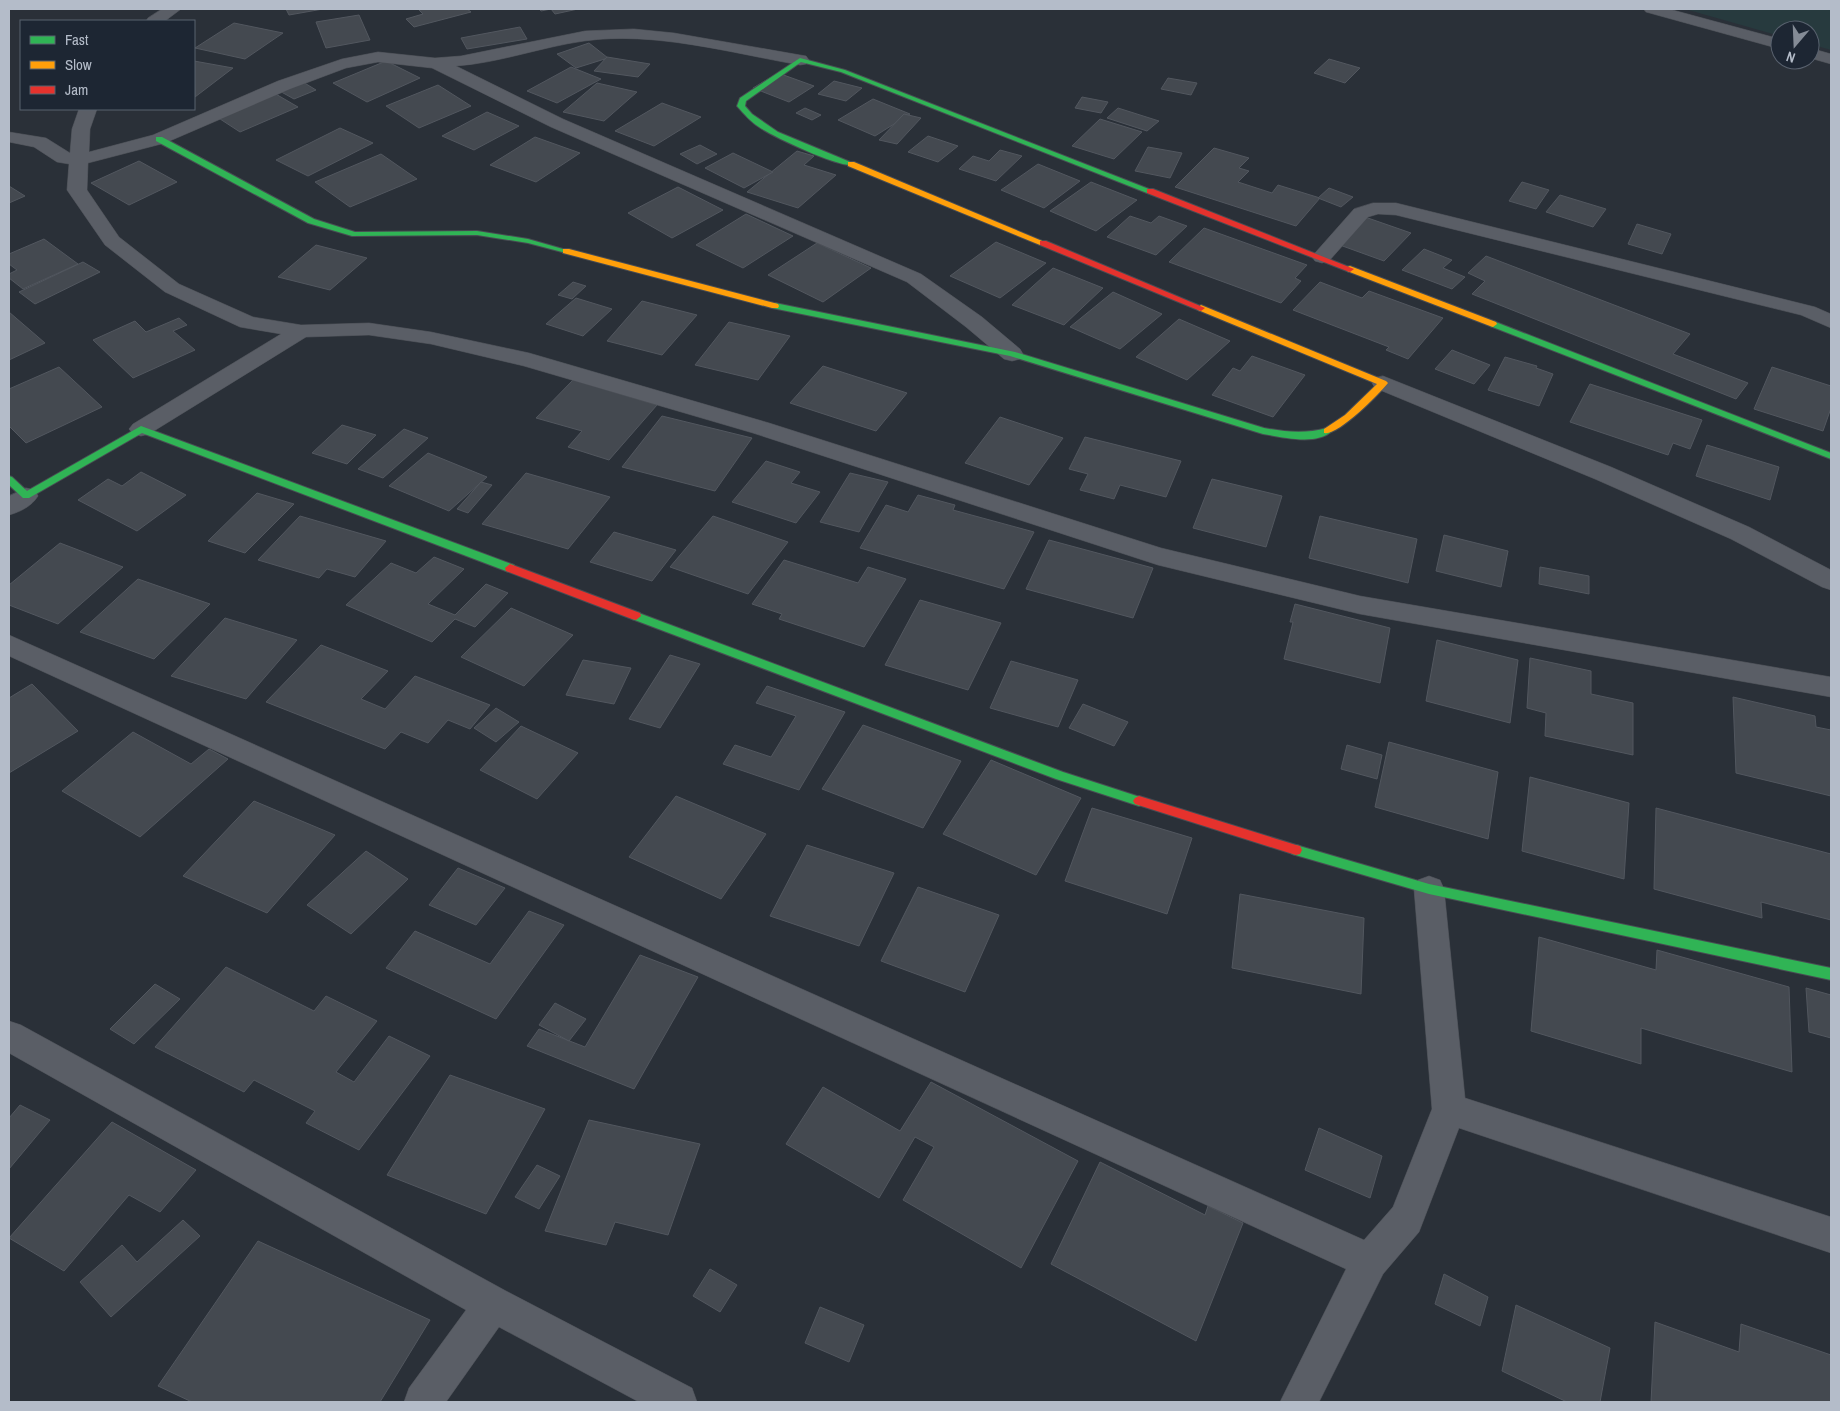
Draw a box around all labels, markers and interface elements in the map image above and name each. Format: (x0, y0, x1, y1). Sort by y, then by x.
legend (20, 20, 195, 110)
north arrow (1770, 20, 1820, 70)
text: Fast (65, 29, 89, 50)
text: N (1784, 47, 1798, 67)
text: Slow (65, 54, 92, 75)
text: Jam (65, 79, 88, 100)

